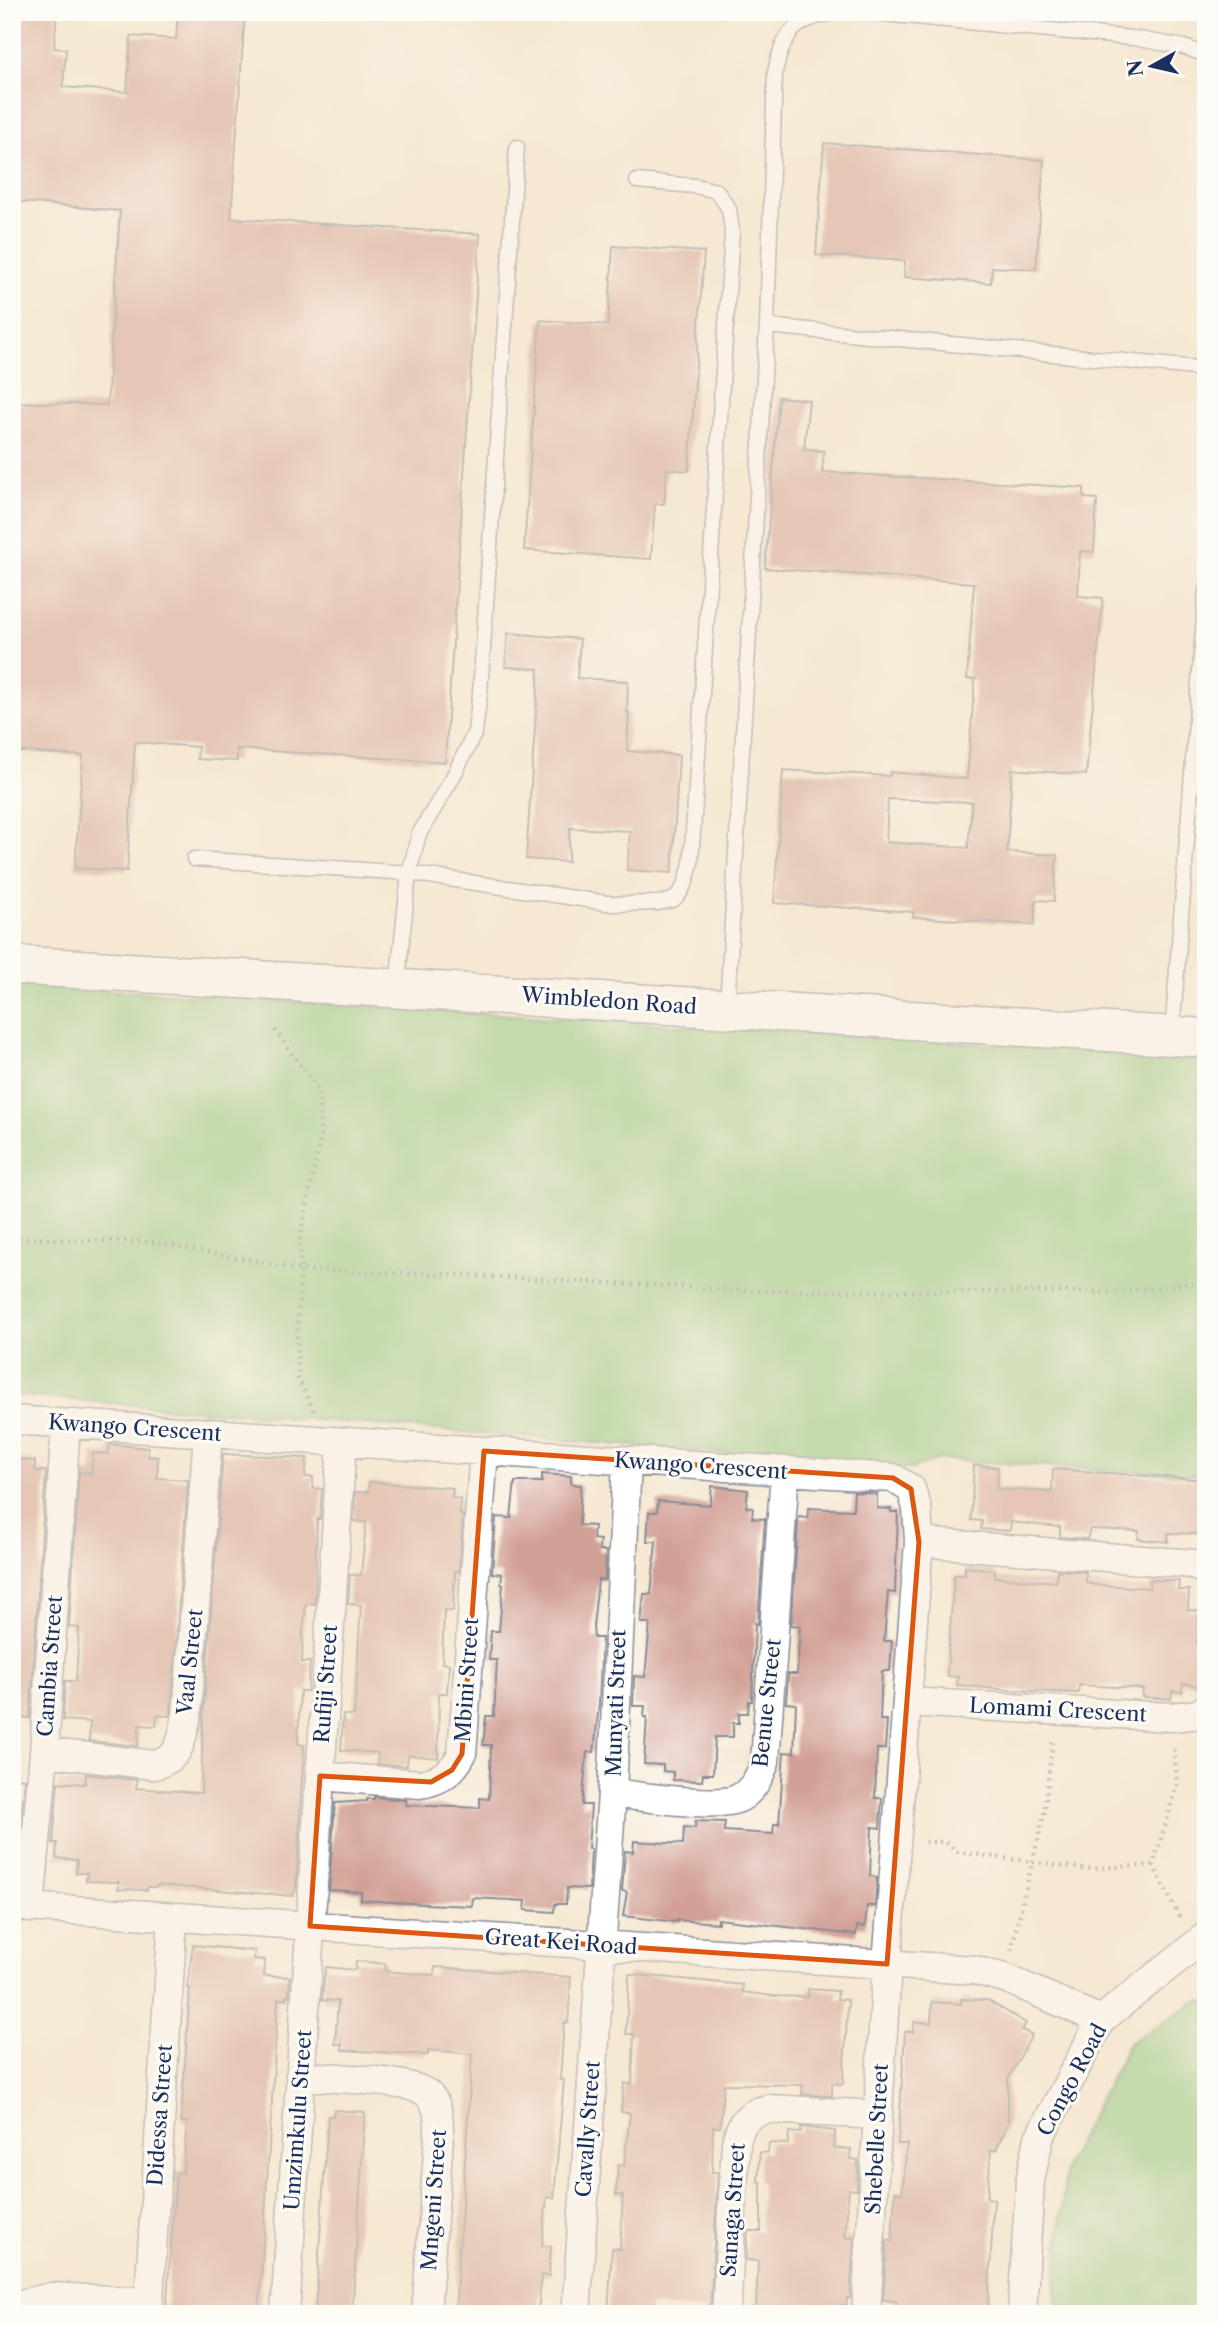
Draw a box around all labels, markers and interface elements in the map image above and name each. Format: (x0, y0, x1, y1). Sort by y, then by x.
north arrow (1116, 32, 1186, 102)
text: N (1123, 59, 1148, 78)
street label: Wimbledon Road (519, 982, 698, 1019)
street label: Kwango Crescent (47, 1409, 223, 1446)
street label: Kwango Crescent (613, 1447, 789, 1484)
street label: Cambia Street (32, 1594, 67, 1738)
street label: Vaal Street (171, 1607, 208, 1717)
street label: Mbini Street (450, 1616, 483, 1743)
street label: Rufiji Street (309, 1623, 342, 1744)
street label: Munyati Street (600, 1628, 631, 1777)
street label: Benue Street (747, 1637, 786, 1769)
street label: Lomami Crescent (969, 1692, 1148, 1727)
street label: Great Kei Road (484, 1924, 638, 1959)
street label: Congo Road (1032, 2019, 1112, 2140)
street label: Umzimkulu Street (279, 2028, 316, 2211)
street label: Didessa Street (142, 2043, 177, 2187)
street label: Cavally Street (570, 2059, 605, 2198)
street label: Shebelle Street (860, 2062, 893, 2215)
street label: Mngeni Street (416, 2128, 451, 2272)
street label: Sanaga Street (715, 2141, 750, 2278)

